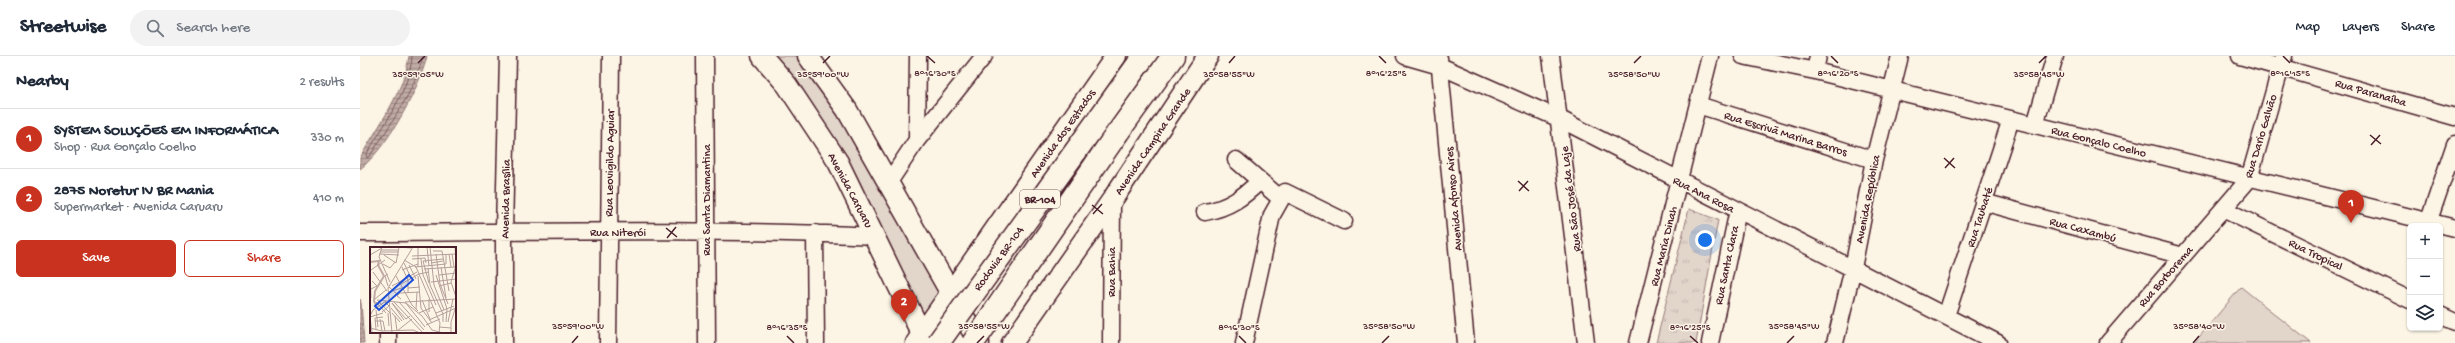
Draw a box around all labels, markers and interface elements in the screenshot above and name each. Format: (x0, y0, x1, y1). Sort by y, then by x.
search box (130, 10, 410, 46)
text: Streetwise (20, 16, 106, 39)
icon: search (144, 17, 166, 39)
text: Search here (176, 19, 250, 37)
text: Map (2296, 19, 2320, 36)
text: Layers (2342, 19, 2379, 36)
text: Share (2401, 19, 2435, 36)
text: 8°16'30"S (914, 68, 956, 80)
text: 8°16'25"S (1366, 68, 1407, 80)
text: 8°16'20"S (1818, 68, 1859, 80)
text: 8°16'15"S (2270, 68, 2310, 80)
text: 35°59'05"W (391, 69, 444, 81)
text: 35°59'00"W (796, 69, 849, 81)
text: 35°58'55"W (1202, 69, 1255, 81)
text: 35°58'50"W (1607, 69, 1660, 81)
text: 35°58'45"W (2013, 69, 2065, 81)
text: Nearby (16, 72, 69, 92)
text: 2 results (299, 75, 344, 90)
street label: Rua Paranaíba (2333, 77, 2408, 111)
street label: Avenida Campina Grande (1113, 85, 1195, 198)
street label: Avenida dos Estados (1028, 87, 1100, 181)
street label: Rua Dario Galvão (2243, 93, 2281, 180)
street label: Rua Leovigildo Aguiar (603, 107, 619, 217)
street label: Rua Escrivã Marina Barros (1722, 110, 1849, 160)
text: SYSTEM SOLUÇÕES EM INFORMÁTICA (54, 122, 278, 140)
street label: Rua Gonçalo Coelho (2049, 124, 2148, 162)
text: 1 (26, 131, 32, 146)
text: 330 m (311, 131, 344, 146)
text: Shop · Rua Gonçalo Coelho (54, 140, 196, 155)
street label: Rua Santa Diamantina (701, 144, 715, 256)
street label: Rua São José da Laje (1558, 144, 1585, 252)
street label: Avenida Afonso Aires (1443, 146, 1467, 251)
street label: Avenida Caruaru (824, 151, 875, 231)
street label: Avenida República (1854, 154, 1884, 245)
street label: Avenida Brasília (499, 159, 515, 239)
street label: Rua Ana Rosa (1670, 174, 1737, 217)
text: 2875 Noretur IV BR Mania (54, 182, 214, 200)
street label: Rua Taubaté (1965, 185, 1997, 249)
road number: BR-104 (1020, 190, 1060, 208)
pin: 1 (2338, 190, 2364, 223)
text: 2 (26, 191, 32, 206)
text: 410 m (313, 191, 344, 206)
text: Supermarket · Avenida Caruaru (54, 200, 223, 215)
street label: Rua Maria Dinah (1648, 204, 1682, 288)
street label: Rua Caxambú (2048, 215, 2118, 247)
map controls (2407, 223, 2443, 331)
button: + (2407, 223, 2443, 259)
street label: Rodovia BR-104 (971, 224, 1028, 294)
street label: Rua Santa Clara (1713, 224, 1743, 306)
street label: Rua Niterói (590, 227, 646, 241)
your location (1695, 230, 1715, 250)
street label: Rua Tropical (2286, 237, 2345, 275)
button: Save (16, 240, 176, 277)
button: Share (184, 240, 344, 277)
street label: Rua Borborema (2136, 244, 2197, 311)
inset map (370, 247, 456, 333)
street label: Rua Bahia (1106, 247, 1120, 297)
button: − (2407, 259, 2443, 295)
pin: 2 (891, 289, 917, 322)
button: layers (2407, 295, 2443, 331)
text: 35°59'00"W (551, 321, 604, 333)
text: 35°58'55"W (957, 321, 1010, 333)
text: 35°58'50"W (1362, 321, 1415, 333)
text: 35°58'45"W (1768, 321, 1820, 333)
text: 35°58'40"W (2172, 321, 2225, 333)
text: 8°16'35"S (767, 322, 808, 334)
text: 8°16'30"S (1218, 322, 1260, 334)
text: 8°16'25"S (1670, 322, 1711, 334)

